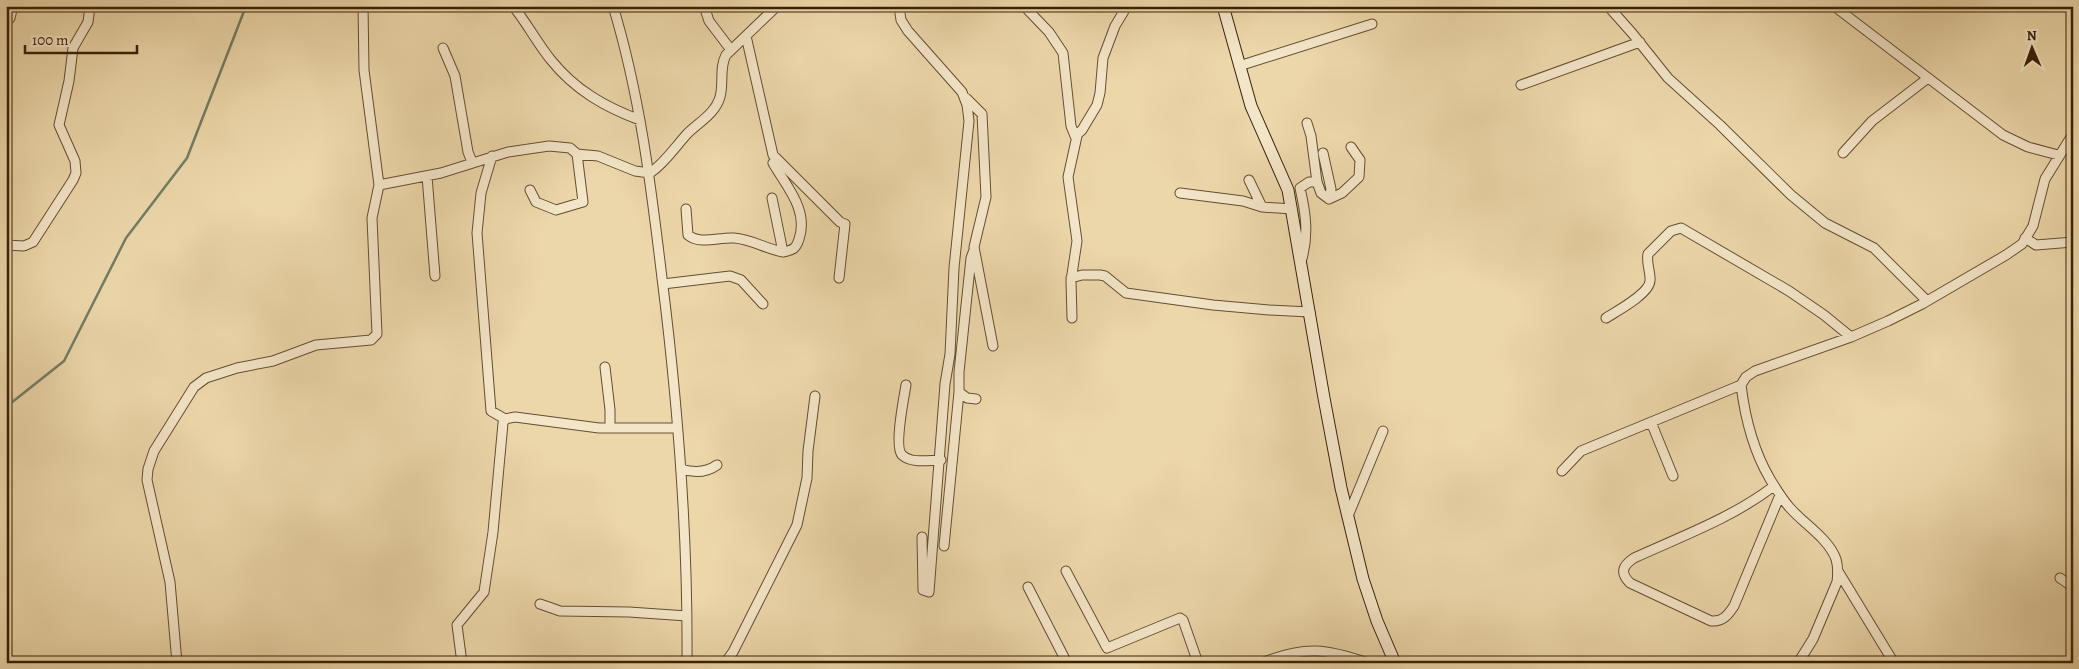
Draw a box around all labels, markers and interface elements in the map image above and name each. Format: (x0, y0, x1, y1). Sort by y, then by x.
scale bar (25, 22, 138, 54)
north arrow (2006, 22, 2056, 72)
text: N (2026, 26, 2037, 45)
text: 100 m (32, 30, 69, 50)

